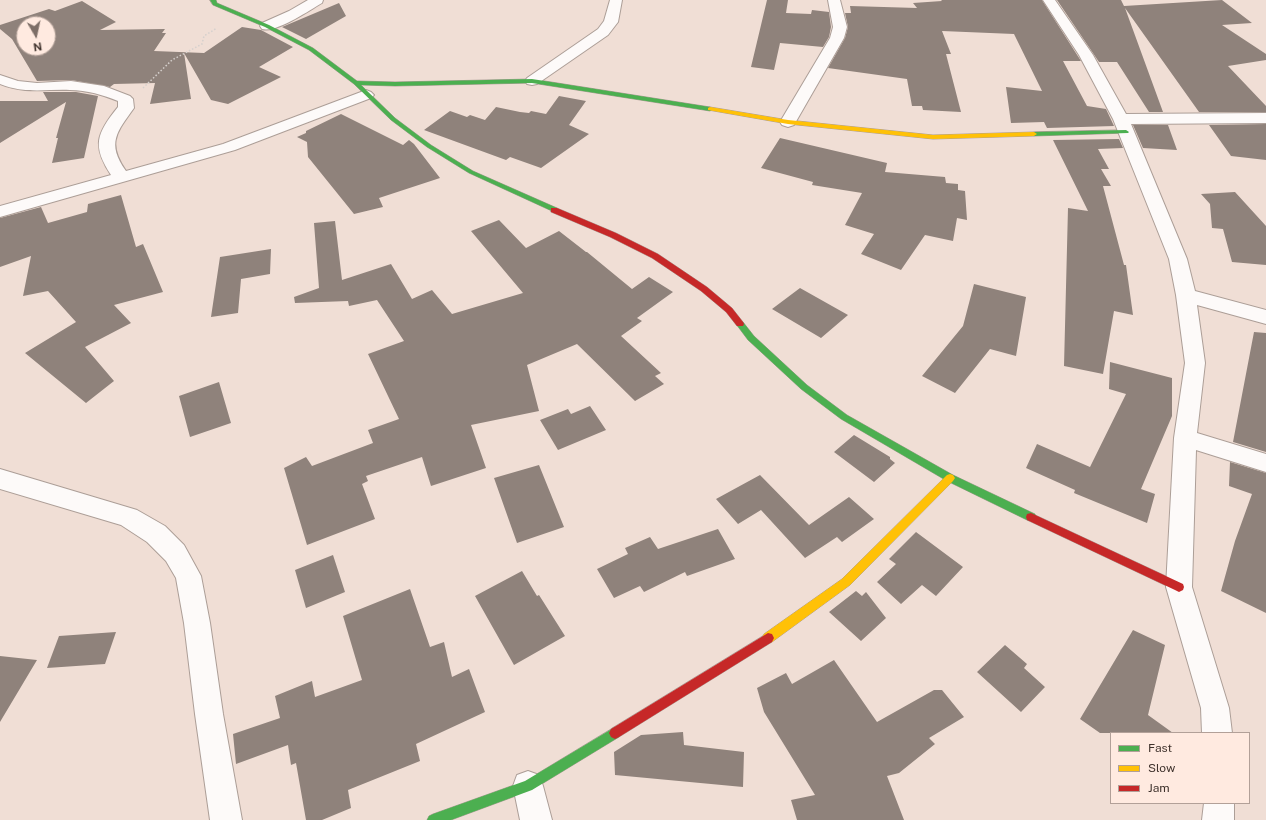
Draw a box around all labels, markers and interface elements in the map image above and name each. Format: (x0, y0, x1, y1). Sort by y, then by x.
north arrow (16, 16, 56, 56)
text: N (33, 40, 43, 53)
legend (1110, 732, 1250, 804)
text: Fast (1148, 741, 1172, 755)
text: Slow (1148, 761, 1175, 775)
text: Jam (1148, 781, 1170, 795)

